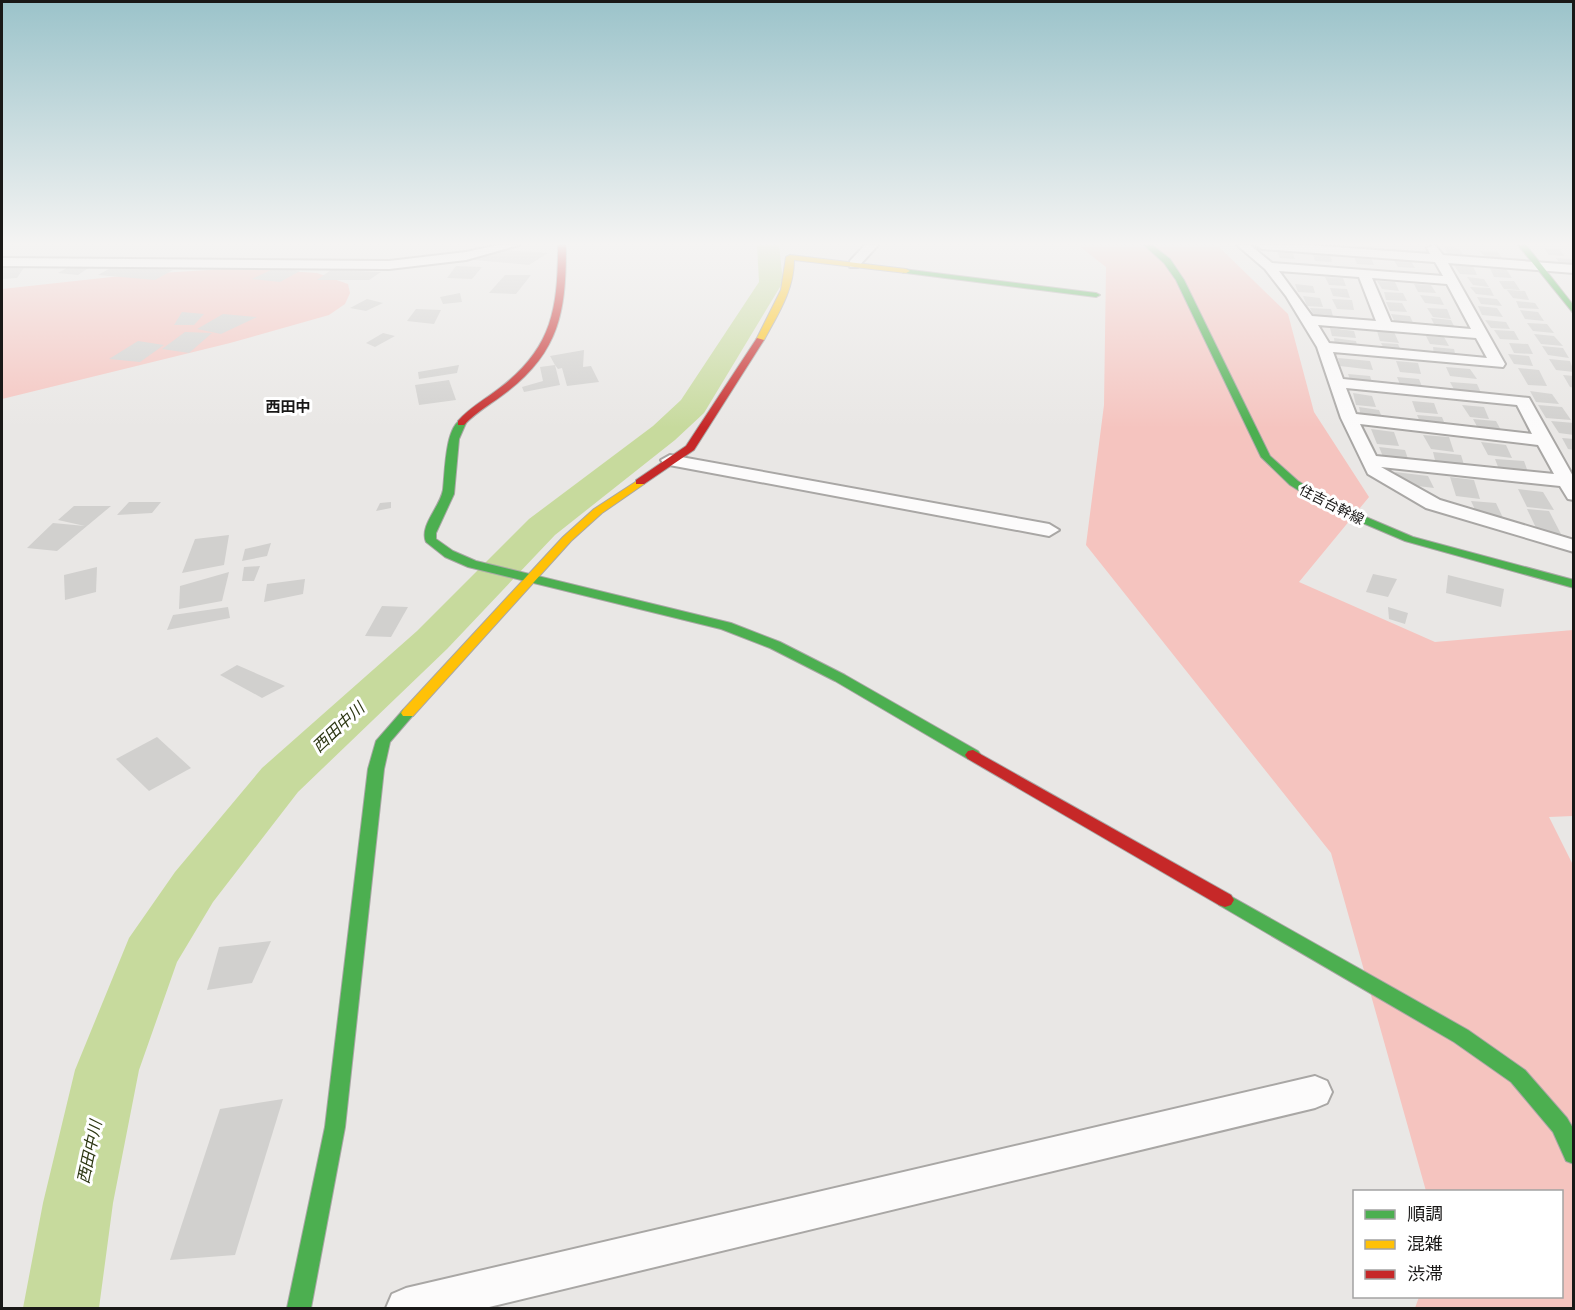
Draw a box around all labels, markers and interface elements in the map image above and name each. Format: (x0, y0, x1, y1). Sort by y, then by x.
district label: 西田中 (265, 396, 311, 417)
street label: 住吉台幹線 (1297, 480, 1367, 528)
water label: 西田中川 (307, 696, 370, 757)
water label: 西田中川 (72, 1116, 107, 1186)
legend (1353, 1190, 1563, 1298)
text: 順調 (1407, 1201, 1443, 1225)
text: 混雑 (1407, 1231, 1443, 1255)
text: 渋滞 (1407, 1261, 1443, 1285)

